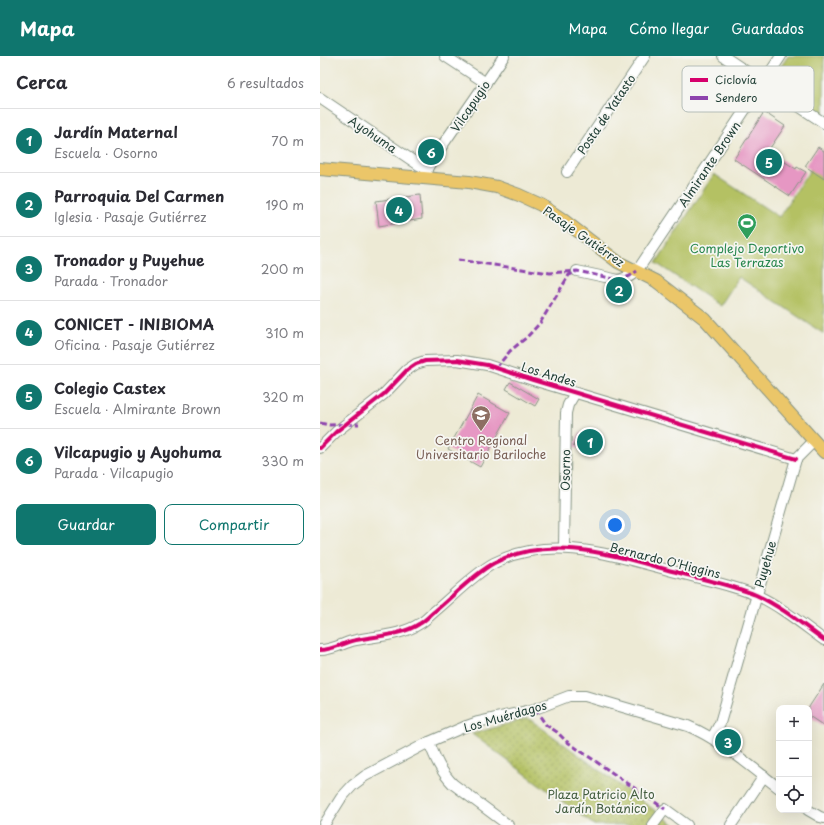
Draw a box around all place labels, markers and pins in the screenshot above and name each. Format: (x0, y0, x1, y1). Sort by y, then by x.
pin: 6 (418, 137, 444, 167)
pin: 5 (756, 147, 782, 177)
pin: 4 (386, 195, 412, 225)
sports icon: Complejo Deportivo Las Terrazas (736, 212, 758, 240)
place label: Complejo Deportivo Las Terrazas (690, 239, 805, 271)
pin: 2 (606, 275, 632, 305)
school or university icon: Centro Regional Universitario Bariloche (470, 404, 492, 432)
pin: 1 (577, 427, 603, 457)
place label: Centro Regional Universitario Bariloche (416, 431, 546, 463)
pin: 3 (715, 727, 741, 757)

